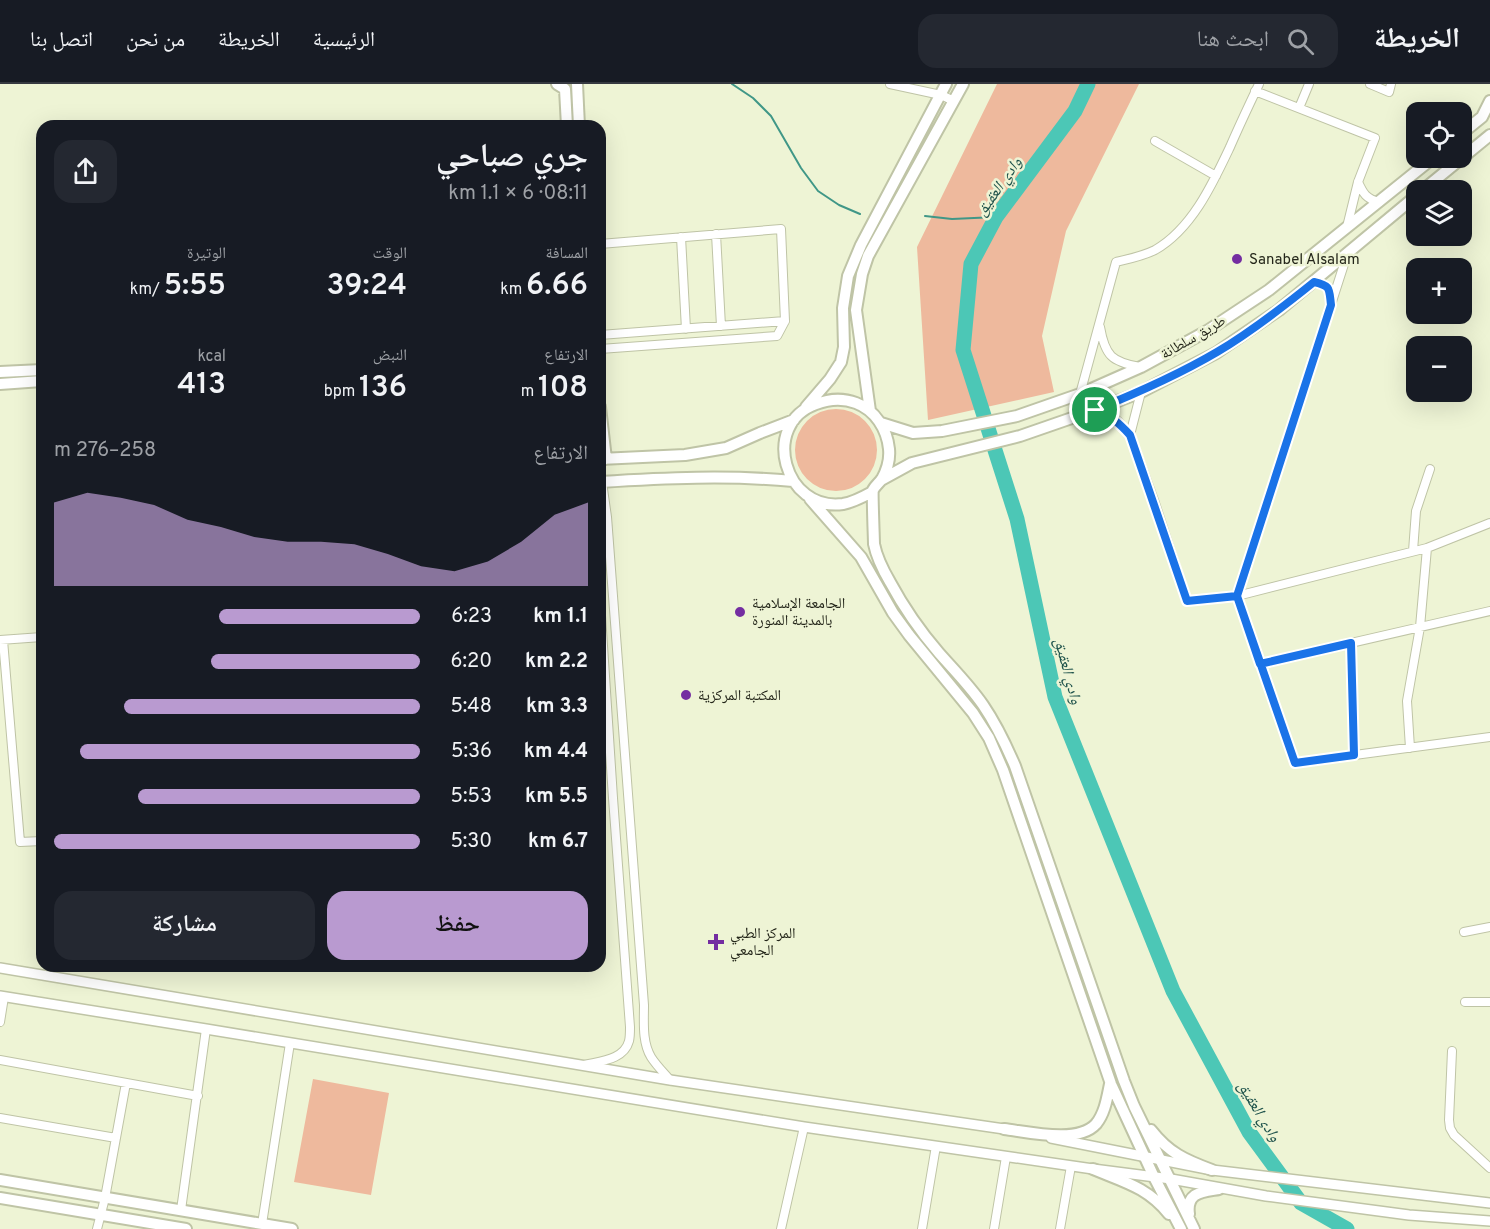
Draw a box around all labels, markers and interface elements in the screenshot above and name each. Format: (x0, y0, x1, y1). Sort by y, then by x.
search box (918, 14, 1338, 68)
text: الخريطة (1374, 22, 1460, 58)
icon: search (1284, 25, 1317, 58)
text: اتصل بنا (30, 27, 93, 54)
text: من نحن (126, 27, 185, 54)
text: الخريطة (218, 27, 280, 54)
text: الرئيسية (313, 27, 375, 54)
text: ابحث هنا (1197, 27, 1269, 54)
map controls (1406, 102, 1472, 402)
button: locate (1406, 102, 1472, 168)
text: جري صباحي (436, 137, 588, 179)
button: share (54, 140, 117, 203)
water label: وادي العقيق (972, 153, 1028, 221)
button: layers (1406, 180, 1472, 246)
text: 08:11 · 6 × 1.1 km (448, 181, 588, 207)
text: الوتيرة (187, 244, 226, 264)
text: الوقت (373, 244, 407, 264)
text: المسافة (546, 244, 588, 264)
place label: Sanabel Alsalam (1249, 251, 1360, 270)
marker: Sanabel Alsalam (1230, 252, 1244, 266)
button: + (1406, 258, 1472, 324)
text: 5:55 (164, 268, 226, 305)
text: 39:24 (327, 268, 407, 305)
text: 6.66 (526, 268, 588, 305)
text: /km (130, 280, 164, 300)
text: km (500, 280, 526, 300)
street label: طريق سلطانة (1158, 312, 1230, 365)
button: − (1406, 336, 1472, 402)
text: النبض (373, 346, 407, 366)
text: الارتفاع (544, 346, 588, 366)
text: kcal (198, 347, 226, 367)
text: 413 (177, 367, 226, 404)
text: 136 (359, 370, 407, 407)
text: 108 (538, 370, 588, 407)
text: bpm (324, 382, 359, 402)
text: m (521, 382, 538, 402)
pin (1069, 384, 1120, 435)
icon: arrive (1078, 393, 1111, 426)
text: 258–276 m (54, 438, 156, 464)
text: الارتفاع (533, 441, 588, 467)
place label: الجامعة الإسلامية بالمدينة المنورة (752, 595, 845, 631)
text: 6:23 (451, 604, 492, 630)
text: 1.1 km (533, 604, 588, 630)
marker: الجامعة الإسلامية بالمدينة المنورة (733, 605, 747, 619)
water label: وادي العقيق (1048, 636, 1086, 707)
text: 6:20 (450, 649, 492, 675)
text: 2.2 km (525, 649, 588, 675)
place label: المكتبة المركزية (698, 687, 781, 706)
marker: المكتبة المركزية (679, 688, 693, 702)
text: 5:48 (450, 694, 492, 720)
text: 3.3 km (526, 694, 588, 720)
text: 5:36 (451, 739, 492, 765)
text: 4.4 km (524, 739, 588, 765)
text: 5:53 (451, 784, 492, 810)
text: 5.5 km (525, 784, 588, 810)
text: 5:30 (450, 829, 492, 855)
text: 6.7 km (528, 829, 588, 855)
button: مشاركة (54, 891, 315, 960)
button: حفظ (327, 891, 588, 960)
place label: المركز الطبي الجامعي (730, 925, 796, 962)
marker: المركز الطبي الجامعي (707, 933, 725, 951)
water label: وادي العقيق (1231, 1078, 1285, 1147)

